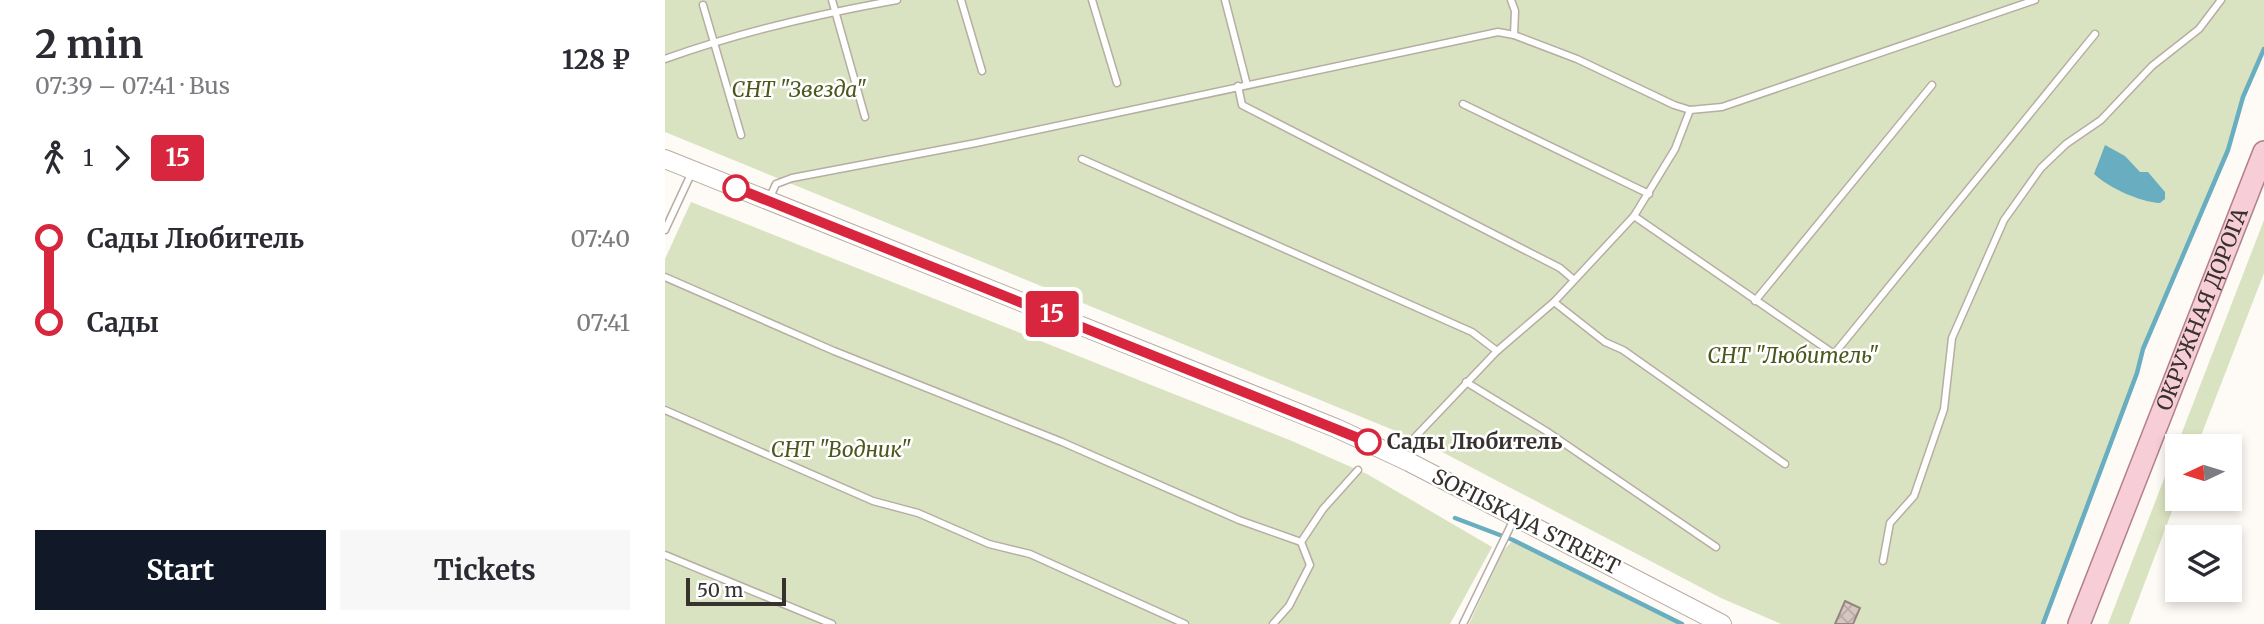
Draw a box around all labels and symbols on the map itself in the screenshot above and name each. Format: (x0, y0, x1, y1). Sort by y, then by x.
park label: СНТ "Звезда" (732, 76, 867, 103)
unlabelled marker (723, 175, 749, 201)
street label: ОКРУЖНАЯ ДОРОГА (2150, 204, 2254, 414)
line badge: 15 (1021, 291, 1083, 337)
park label: СНТ "Любитель" (1707, 342, 1879, 369)
place label: Сады Любитель (1387, 428, 1562, 455)
marker: Сады Любитель (1355, 429, 1381, 455)
north arrow (2165, 434, 2242, 511)
park label: СНТ "Водник" (771, 436, 912, 463)
street label: SOFIISKAJA STREET (1428, 463, 1625, 581)
scale bar (686, 575, 786, 607)

